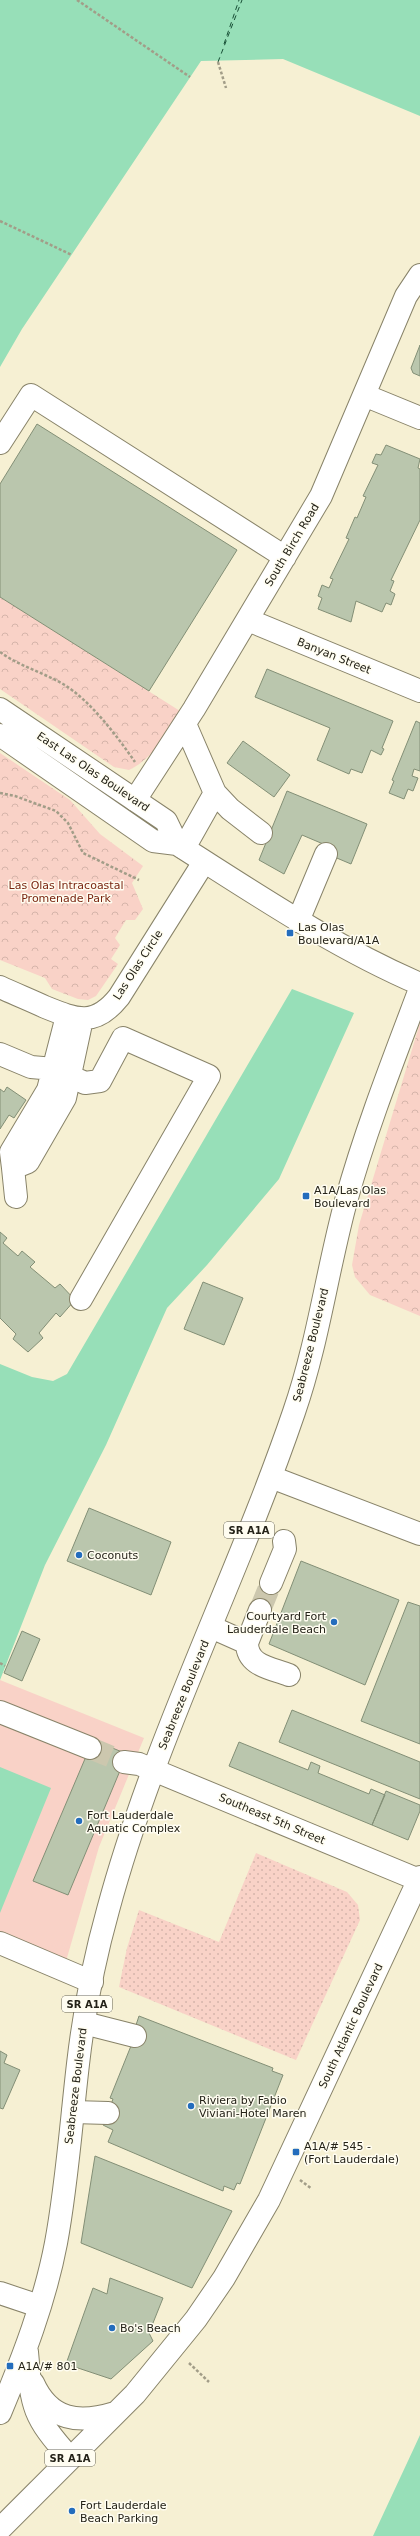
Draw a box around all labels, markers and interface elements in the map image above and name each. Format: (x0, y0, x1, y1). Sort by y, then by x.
street label: South Birch Road (262, 501, 322, 589)
street label: Banyan Street (295, 635, 373, 677)
street label: East Las Olas Boulevard (34, 730, 152, 814)
park label: Las Olas Intracoastal Promenade Park (9, 879, 123, 905)
place label: Las Olas Boulevard/A1A (298, 921, 380, 947)
street label: Las Olas Circle (111, 927, 166, 1002)
marker: Las Olas Boulevard/A1A (285, 928, 295, 938)
place label: A1A/Las Olas Boulevard (314, 1184, 386, 1210)
marker: A1A/Las Olas Boulevard (301, 1191, 311, 1201)
street label: Seabreeze Boulevard (291, 1287, 331, 1403)
road number: SR A1A (224, 1522, 274, 1538)
place label: Coconuts (87, 1549, 138, 1562)
marker: Coconuts (74, 1550, 84, 1560)
place label: Courtyard Fort Lauderdale Beach (227, 1610, 327, 1636)
marker: Courtyard Fort Lauderdale Beach (329, 1617, 339, 1627)
street label: Seabreeze Boulevard (156, 1638, 212, 1752)
street label: Southeast 5th Street (217, 1791, 328, 1848)
place label: Fort Lauderdale Aquatic Complex (87, 1809, 181, 1835)
marker: Fort Lauderdale Aquatic Complex (74, 1816, 84, 1826)
street label: South Atlantic Boulevard (316, 1961, 386, 2091)
road number: SR A1A (62, 1996, 112, 2012)
street label: Seabreeze Boulevard (62, 2027, 90, 2145)
place label: Riviera by Fabio Viviani-Hotel Maren (199, 2094, 307, 2120)
marker: Riviera by Fabio Viviani-Hotel Maren (186, 2101, 196, 2111)
place label: A1A/# 545 - (Fort Lauderdale) (304, 2140, 399, 2166)
marker: A1A/# 545 - (Fort Lauderdale) (291, 2147, 301, 2157)
place label: Bo's Beach (120, 2322, 181, 2335)
marker: Bo's Beach (107, 2323, 117, 2333)
place label: A1A/# 801 (18, 2360, 77, 2373)
marker: A1A/# 801 (5, 2361, 15, 2371)
road number: SR A1A (45, 2450, 95, 2466)
place label: Fort Lauderdale Beach Parking (80, 2499, 167, 2525)
marker: Fort Lauderdale Beach Parking (67, 2506, 77, 2516)

